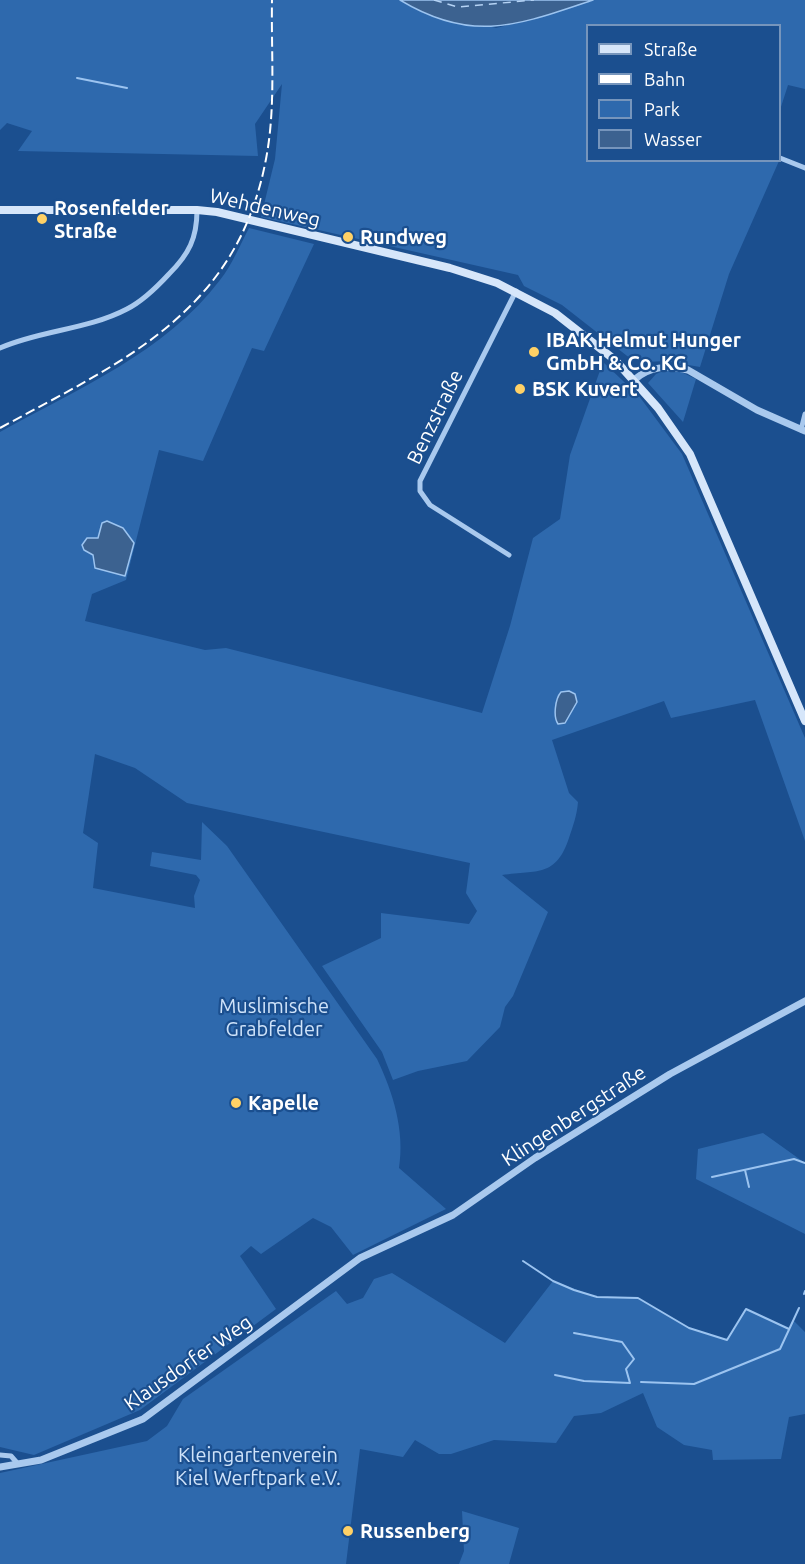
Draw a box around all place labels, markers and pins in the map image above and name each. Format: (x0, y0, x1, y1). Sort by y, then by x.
place label: Rosenfelder Straße (54, 196, 169, 243)
marker: Rosenfelder Straße (35, 212, 49, 226)
place label: Rundweg (360, 225, 447, 249)
marker: Rundweg (341, 230, 355, 244)
place label: IBAK Helmut Hunger GmbH & Co. KG (546, 328, 741, 375)
marker: IBAK Helmut Hunger GmbH & Co. KG (527, 345, 541, 359)
place label: BSK Kuvert (532, 377, 638, 401)
marker: BSK Kuvert (513, 382, 527, 396)
place label: Kapelle (248, 1091, 319, 1115)
marker: Kapelle (229, 1096, 243, 1110)
place label: Russenberg (360, 1519, 470, 1543)
marker: Russenberg (341, 1524, 355, 1538)

